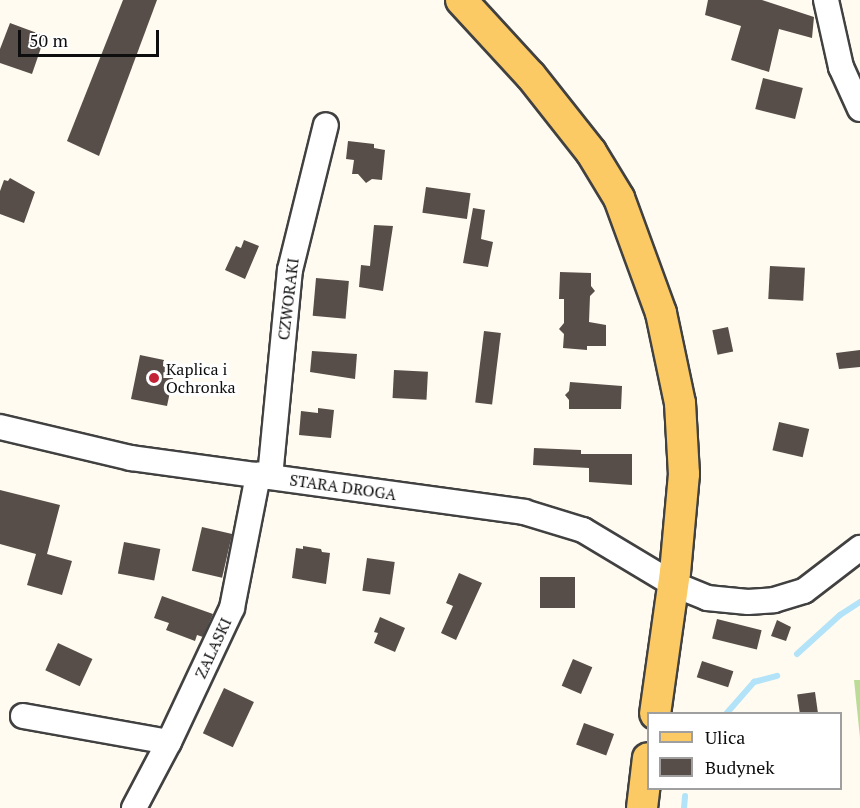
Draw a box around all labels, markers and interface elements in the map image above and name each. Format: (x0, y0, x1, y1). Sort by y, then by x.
scale bar (21, 18, 162, 56)
text: 50 m (29, 28, 68, 52)
street label: CZWORAKI (273, 257, 303, 341)
place label: Kaplica i Ochronka (166, 359, 236, 397)
marker: Kaplica i Ochronka (147, 371, 161, 385)
street label: STARA DROGA (288, 470, 398, 504)
street label: ZALASKI (191, 615, 235, 681)
legend (647, 712, 842, 790)
text: Ulica (705, 725, 745, 749)
text: Budynek (705, 755, 775, 779)

